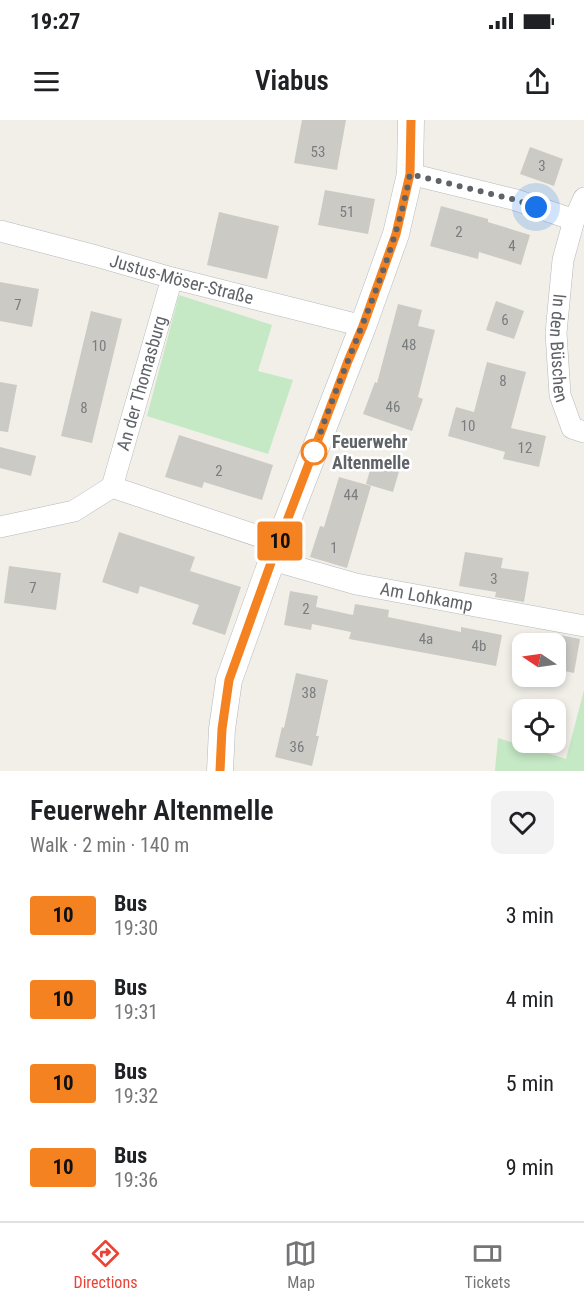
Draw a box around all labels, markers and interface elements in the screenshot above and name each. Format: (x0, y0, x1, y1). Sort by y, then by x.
text: 19:27 (30, 9, 81, 34)
icon: menu (30, 65, 63, 98)
text: Viabus (255, 65, 329, 97)
icon: share (521, 65, 554, 98)
house number: 53 (311, 143, 325, 161)
house number: 3 (538, 157, 546, 175)
your location (521, 192, 551, 222)
house number: 51 (340, 203, 354, 221)
house number: 2 (455, 223, 463, 241)
house number: 4 (508, 237, 516, 255)
street label: Justus-Möser-Straße (107, 250, 256, 308)
street label: In den Büschen (546, 293, 573, 405)
house number: 7 (14, 296, 22, 314)
house number: 6 (501, 311, 509, 329)
street label: An der Thomasburg (112, 313, 171, 453)
house number: 48 (402, 336, 416, 354)
house number: 10 (92, 337, 106, 355)
house number: 8 (499, 372, 507, 390)
house number: 46 (386, 398, 400, 416)
house number: 8 (80, 399, 88, 417)
house number: 10 (461, 417, 475, 435)
place label: Feuerwehr Altenmelle (332, 431, 410, 473)
marker: Feuerwehr Altenmelle (301, 439, 327, 465)
house number: 12 (518, 439, 532, 457)
house number: 2 (215, 462, 223, 480)
house number: 44 (344, 486, 358, 504)
line badge: 10 (253, 522, 307, 560)
text: 10 (269, 529, 291, 553)
house number: 1 (330, 539, 338, 557)
house number: 3 (490, 570, 498, 588)
street label: Am Lohkamp (379, 578, 475, 615)
house number: 7 (29, 579, 37, 597)
house number: 2 (302, 600, 310, 618)
house number: 4a (419, 630, 433, 648)
north arrow (512, 633, 566, 687)
map controls (512, 633, 566, 753)
house number: 4b (472, 637, 486, 655)
house number: 38 (302, 684, 316, 702)
button: locate (512, 699, 566, 753)
house number: 36 (290, 738, 304, 756)
button: heart (491, 791, 554, 854)
text: Feuerwehr Altenmelle (30, 794, 274, 827)
text: Walk · 2 min · 140 m (30, 833, 189, 857)
text: Bus (114, 891, 147, 916)
text: 10 (52, 903, 74, 927)
text: 3 min (506, 903, 554, 928)
text: 19:30 (114, 916, 158, 940)
text: Bus (114, 975, 147, 1000)
text: 10 (52, 987, 74, 1011)
text: 4 min (506, 987, 554, 1012)
text: 19:31 (114, 1000, 158, 1024)
text: Bus (114, 1059, 147, 1084)
text: 10 (52, 1071, 74, 1095)
text: 5 min (506, 1071, 554, 1096)
text: 19:32 (114, 1084, 158, 1108)
text: Bus (114, 1143, 147, 1168)
text: 10 (52, 1155, 74, 1179)
text: 9 min (506, 1155, 554, 1180)
text: 19:36 (114, 1168, 158, 1192)
tab: Directions (74, 1237, 137, 1292)
tab: Map (284, 1237, 317, 1292)
tab: Tickets (464, 1237, 510, 1292)

